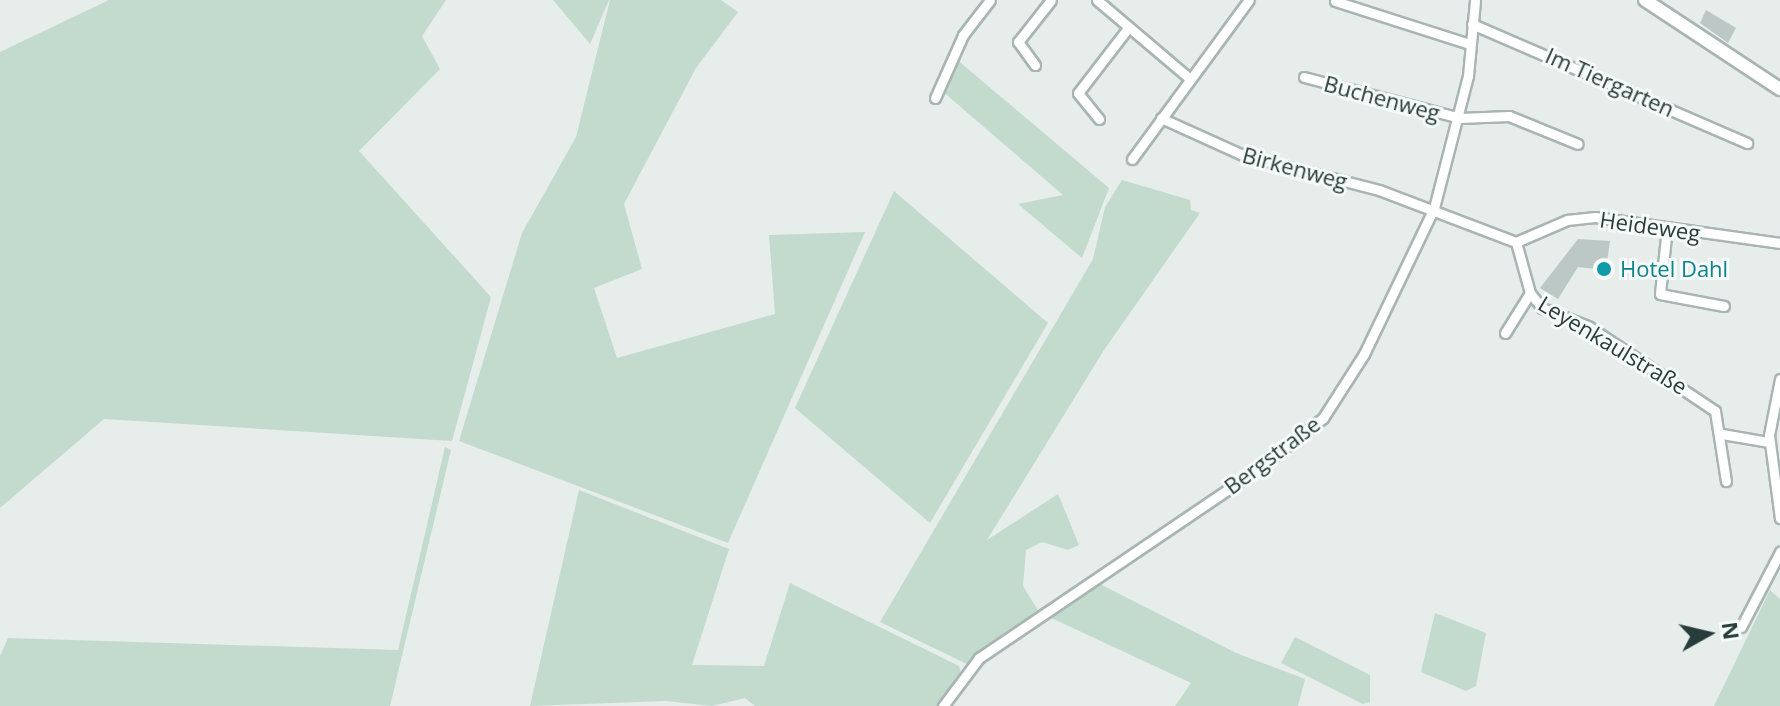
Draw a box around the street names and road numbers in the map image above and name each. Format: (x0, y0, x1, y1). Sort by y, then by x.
street label: Im Tiergarten (1542, 42, 1678, 122)
street label: Buchenweg (1321, 70, 1443, 126)
street label: Birkenweg (1240, 141, 1350, 195)
street label: Heideweg (1598, 206, 1702, 246)
street label: Leyenkaulstraße (1534, 290, 1692, 400)
street label: Bergstraße (1219, 410, 1325, 500)

